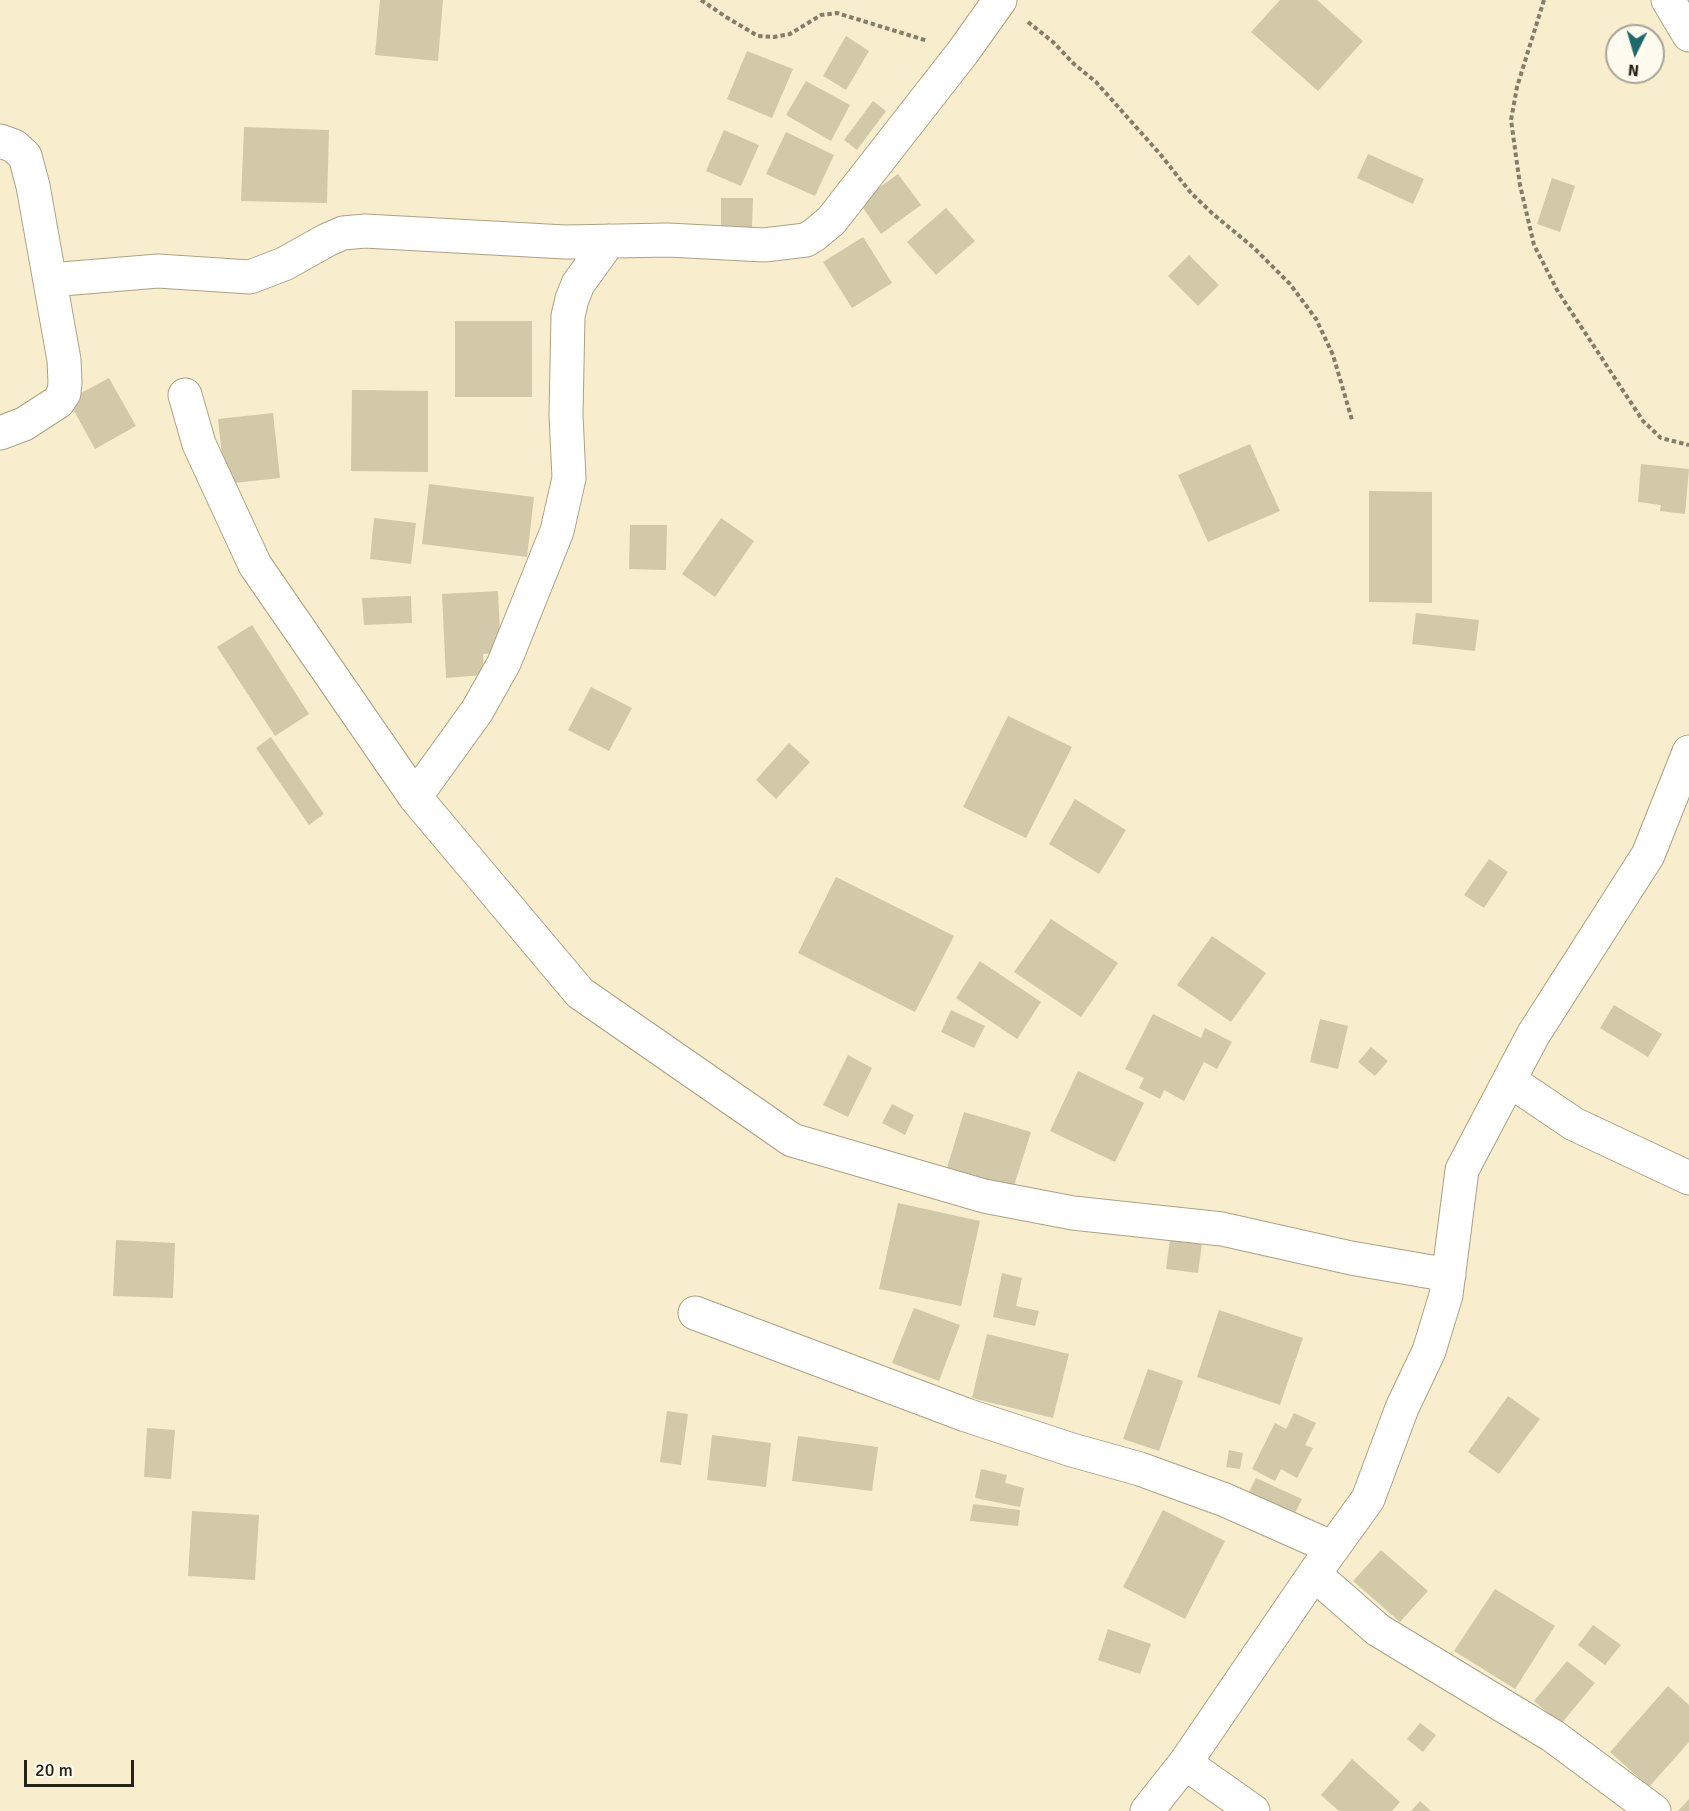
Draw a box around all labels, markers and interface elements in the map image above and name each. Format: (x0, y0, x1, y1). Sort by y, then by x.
north arrow (1605, 24, 1665, 84)
text: N (1627, 59, 1640, 80)
scale bar (27, 1748, 136, 1786)
text: 20 m (35, 1759, 73, 1781)

